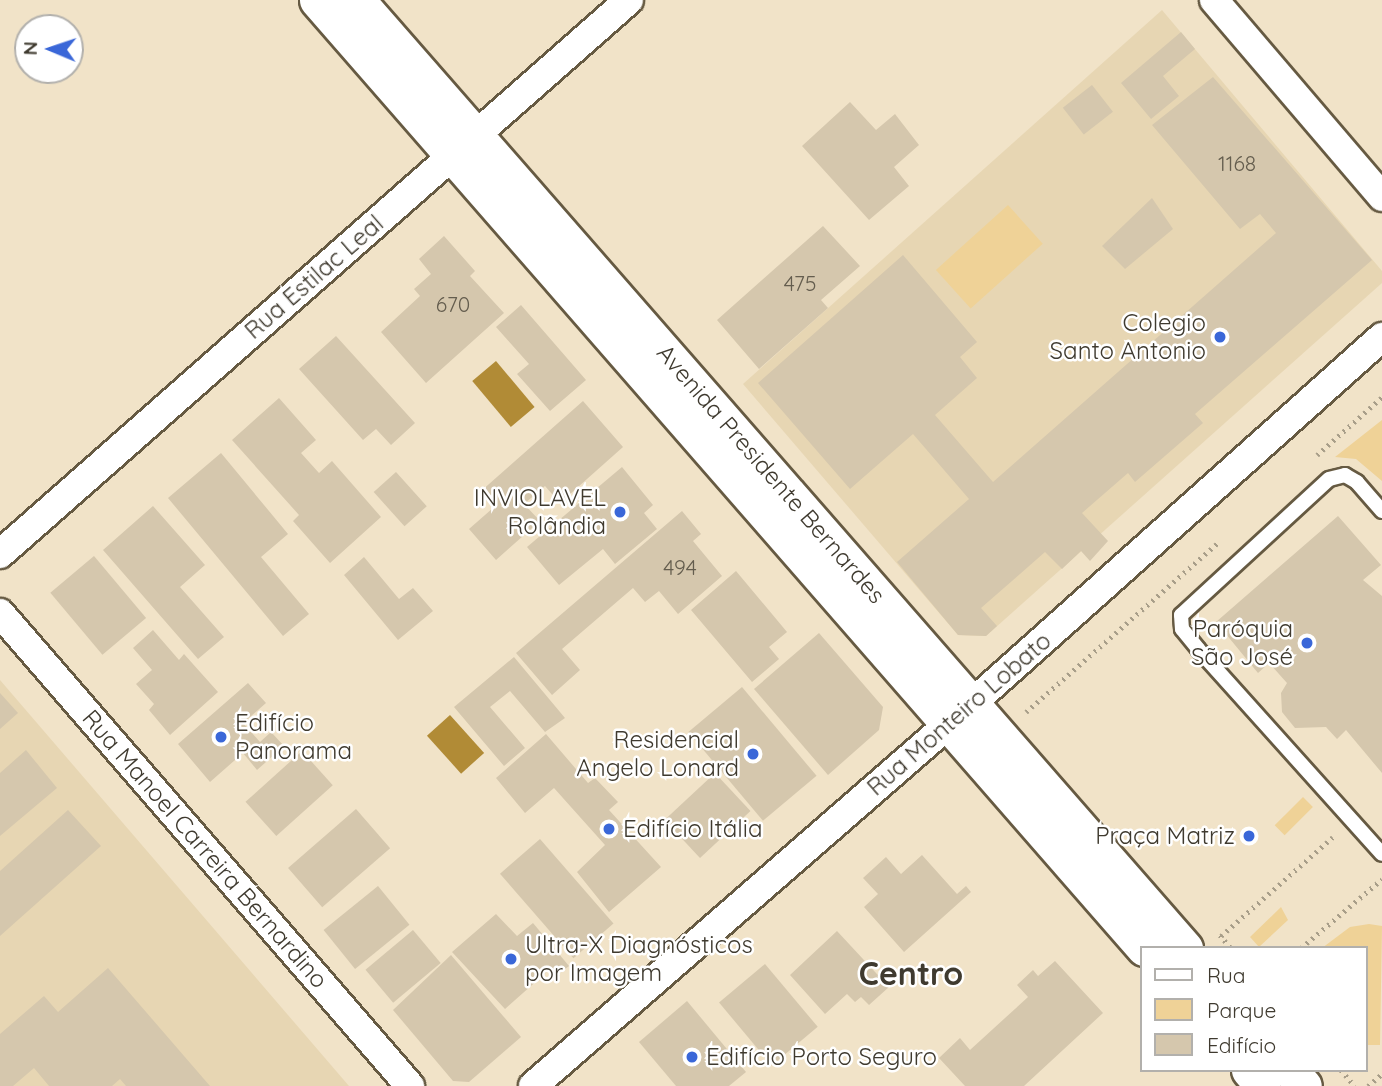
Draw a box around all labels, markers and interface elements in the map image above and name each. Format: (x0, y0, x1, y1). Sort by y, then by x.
north arrow (14, 14, 84, 84)
text: N (18, 41, 42, 56)
house number: 1168 (1218, 150, 1256, 176)
street label: Rua Estilac Leal (239, 209, 389, 345)
house number: 475 (784, 270, 816, 296)
house number: 670 (436, 291, 470, 317)
place label: Colegio Santo Antonio (1050, 309, 1206, 365)
marker: Colegio Santo Antonio (1212, 329, 1228, 345)
street label: Avenida Presidente Bernardes (651, 339, 891, 609)
place label: INVIOLAVEL Rolândia (474, 484, 606, 540)
marker: INVIOLAVEL Rolândia (612, 504, 628, 520)
house number: 494 (663, 554, 697, 580)
place label: Paróquia São José (1191, 615, 1293, 671)
street label: Rua Monteiro Lobato (861, 626, 1057, 802)
marker: Paróquia São José (1299, 635, 1315, 651)
street label: Rua Manoel Carreira Bernardino (76, 704, 334, 994)
place label: Edifício Panorama (235, 709, 352, 765)
place label: Residencial Angelo Lonard (576, 726, 739, 782)
marker: Edifício Panorama (213, 729, 229, 745)
marker: Residencial Angelo Lonard (745, 746, 761, 762)
place label: Edifício Itália (623, 815, 762, 843)
marker: Edifício Itália (601, 821, 617, 837)
place label: Praça Matriz (1095, 822, 1235, 850)
marker: Praça Matriz (1241, 828, 1257, 844)
place label: Ultra-X Diagnósticos por Imagem (525, 931, 753, 987)
legend (1140, 946, 1368, 1072)
marker: Ultra-X Diagnósticos por Imagem (503, 951, 519, 967)
district label: Centro (859, 954, 963, 992)
text: Rua (1207, 962, 1246, 988)
text: Parque (1207, 997, 1276, 1023)
text: Edifício (1207, 1032, 1276, 1058)
place label: Edifício Porto Seguro (706, 1043, 937, 1071)
marker: Edifício Porto Seguro (684, 1049, 700, 1065)

